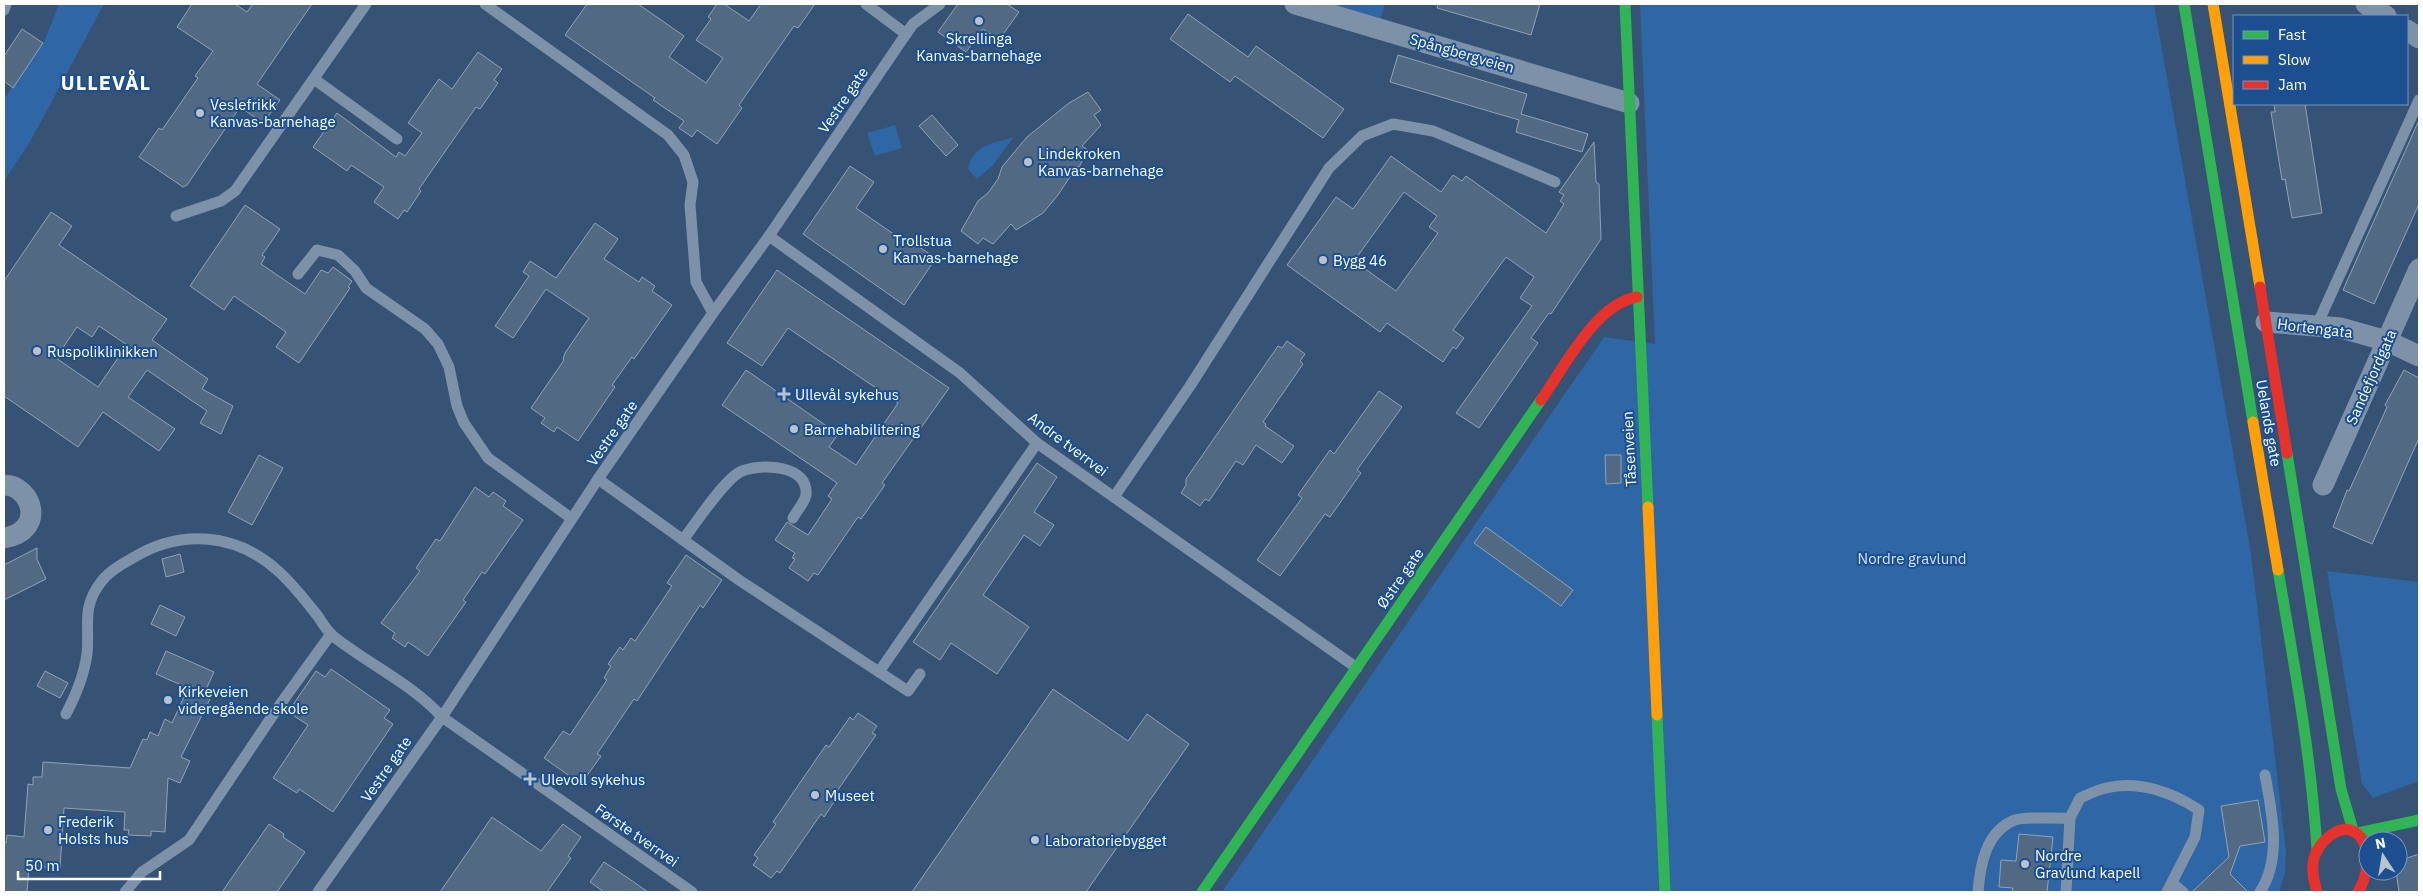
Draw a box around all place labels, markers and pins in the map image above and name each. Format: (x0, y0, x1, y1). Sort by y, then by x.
marker: Skrellinga Kanvas-barnehage (973, 15, 985, 27)
place label: Skrellinga Kanvas-barnehage (916, 29, 1042, 65)
place label: Veslefrikk Kanvas-barnehage (210, 95, 336, 131)
marker: Veslefrikk Kanvas-barnehage (194, 107, 206, 119)
place label: Lindekroken Kanvas-barnehage (1038, 144, 1164, 180)
marker: Lindekroken Kanvas-barnehage (1022, 156, 1034, 168)
place label: Trollstua Kanvas-barnehage (893, 231, 1019, 267)
marker: Trollstua Kanvas-barnehage (877, 243, 889, 255)
place label: Bygg 46 (1333, 251, 1387, 270)
marker: Bygg 46 (1317, 254, 1329, 266)
place label: Ruspoliklinikken (47, 342, 158, 361)
marker: Ruspoliklinikken (31, 345, 43, 357)
place label: Ullevål sykehus (795, 385, 899, 404)
marker: Ullevål sykehus (777, 387, 791, 401)
place label: Barnehabilitering (804, 420, 920, 439)
marker: Barnehabilitering (788, 423, 800, 435)
place label: Kirkeveien videregående skole (178, 682, 309, 718)
marker: Kirkeveien videregående skole (162, 694, 174, 706)
place label: Ulevoll sykehus (541, 770, 645, 789)
marker: Ulevoll sykehus (523, 772, 537, 786)
place label: Museet (825, 786, 875, 805)
marker: Museet (809, 789, 821, 801)
place label: Frederik Holsts hus (58, 812, 129, 848)
marker: Frederik Holsts hus (42, 824, 54, 836)
place label: Laboratoriebygget (1045, 831, 1167, 850)
marker: Laboratoriebygget (1029, 834, 1041, 846)
place label: Nordre Gravlund kapell (2035, 846, 2140, 882)
marker: Nordre Gravlund kapell (2019, 858, 2031, 870)

